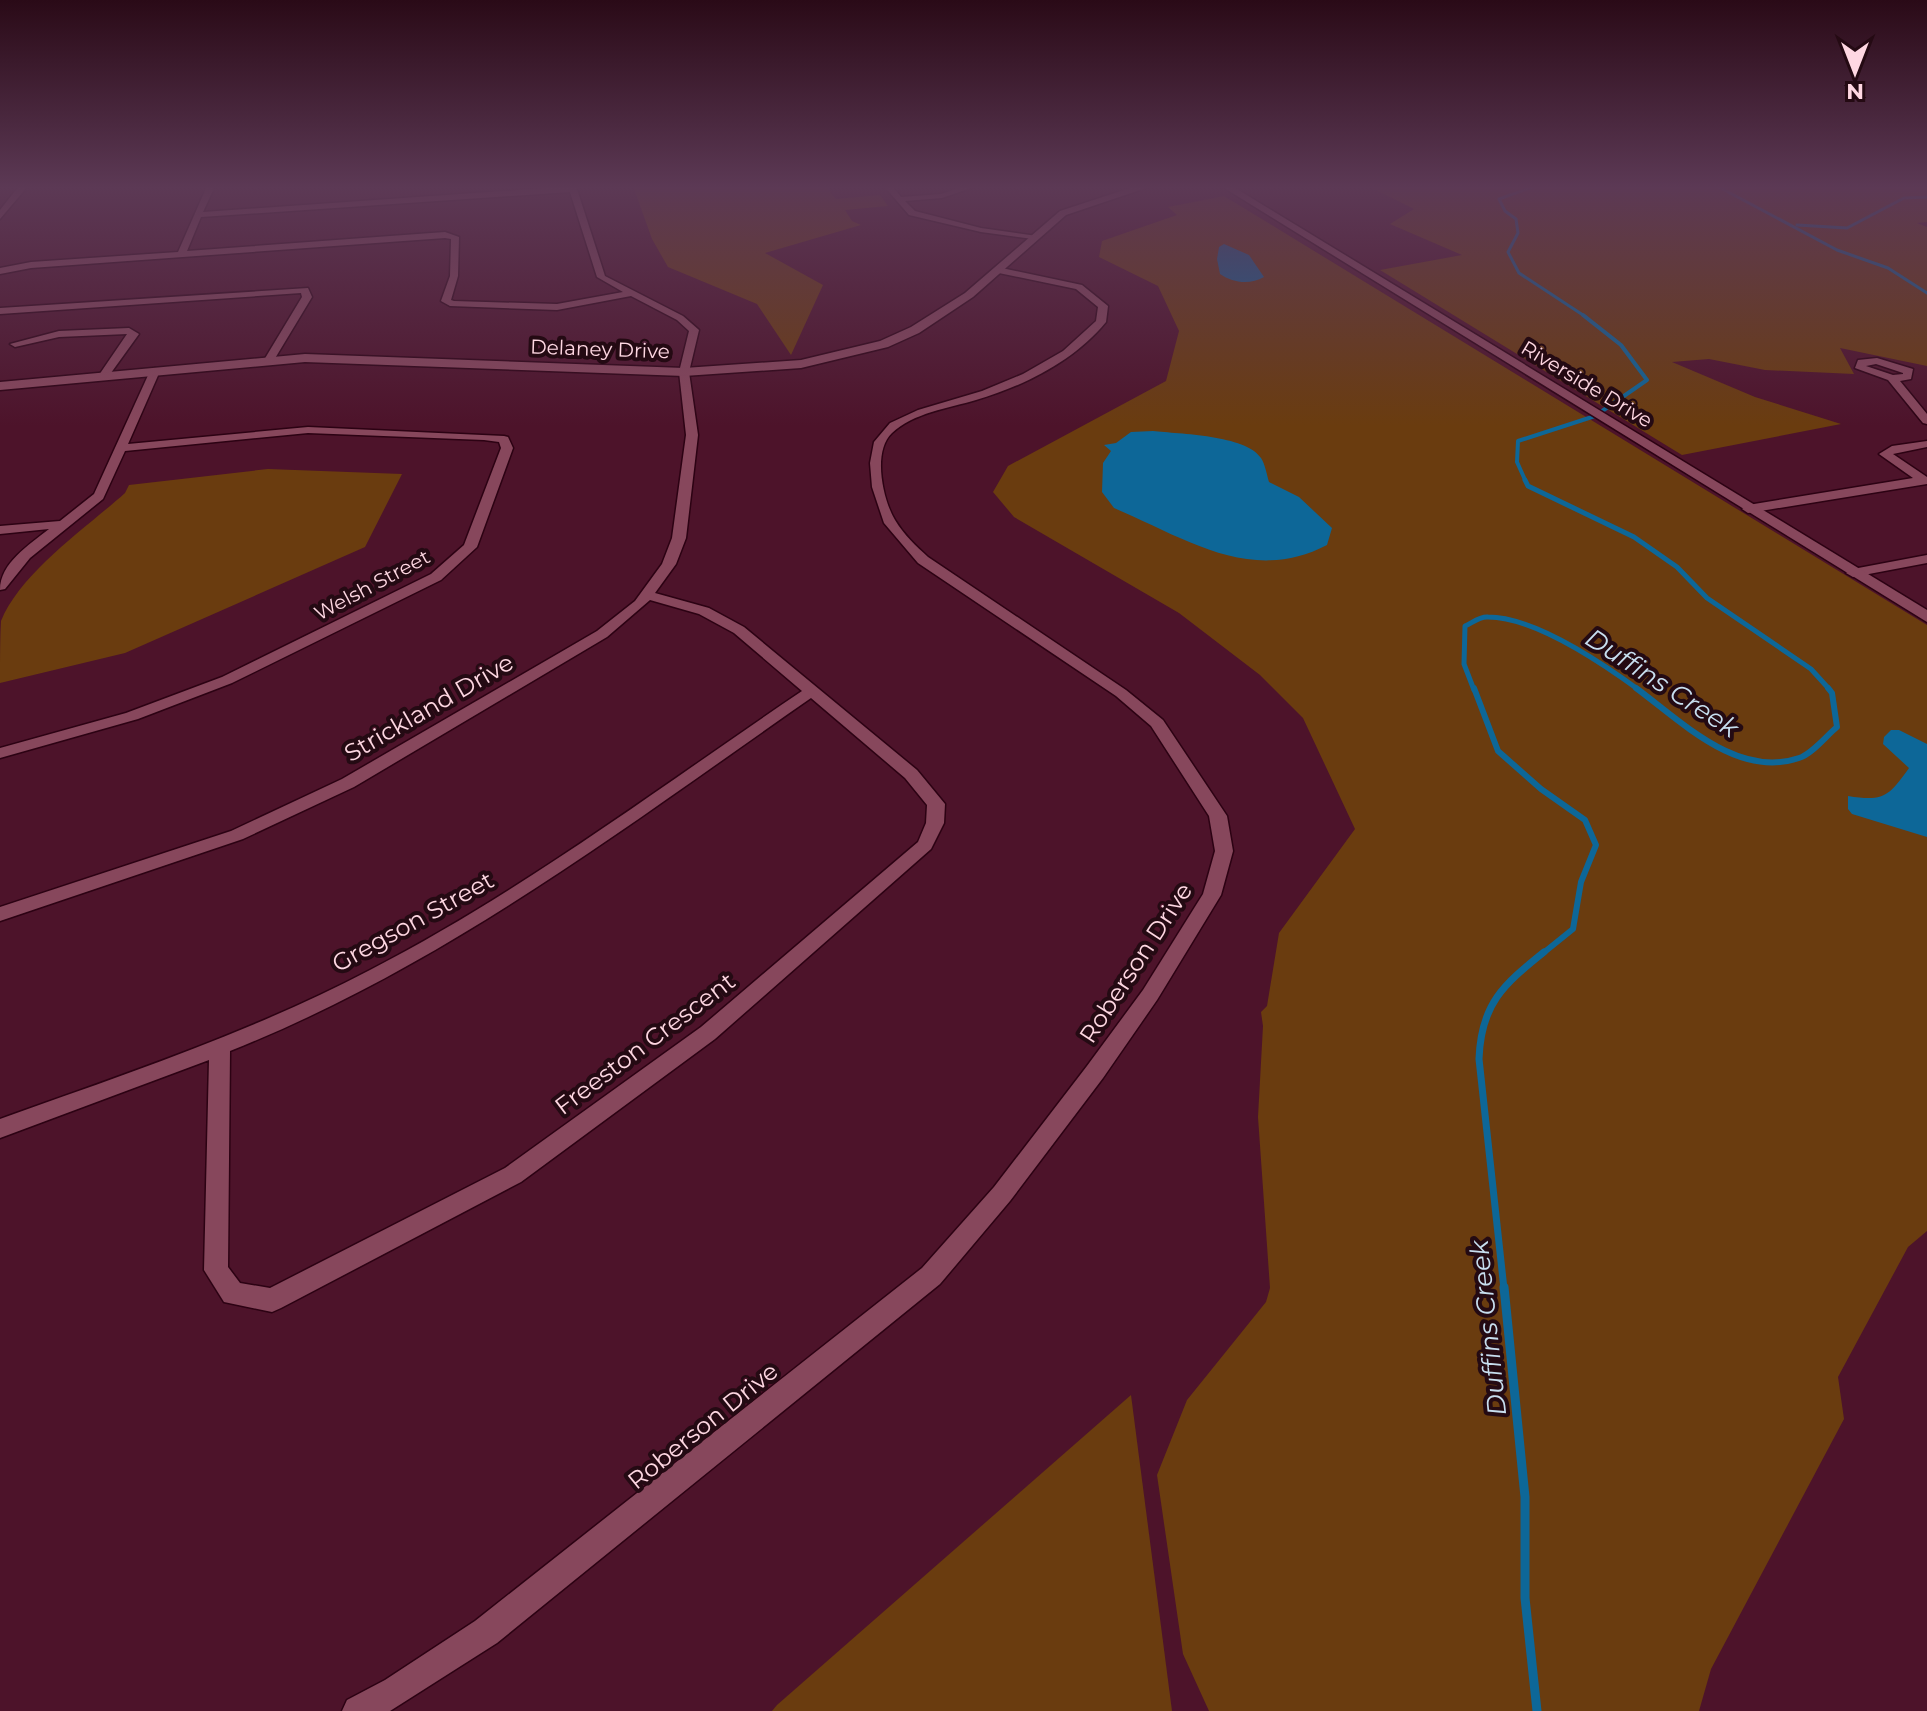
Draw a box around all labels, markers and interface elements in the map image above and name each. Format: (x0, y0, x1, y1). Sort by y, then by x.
north arrow (1815, 32, 1895, 112)
text: N (1846, 78, 1864, 105)
street label: Delaney Drive (530, 335, 670, 363)
street label: Riverside Drive (1517, 335, 1657, 433)
street label: Welsh Street (310, 544, 434, 626)
water label: Duffins Creek (1579, 622, 1746, 745)
street label: Strickland Drive (339, 647, 518, 768)
street label: Gregson Street (327, 865, 499, 978)
street label: Roberson Drive (1073, 877, 1198, 1048)
street label: Freeston Crescent (549, 966, 741, 1121)
water label: Duffins Creek (1463, 1237, 1513, 1417)
street label: Roberson Drive (622, 1356, 784, 1495)

